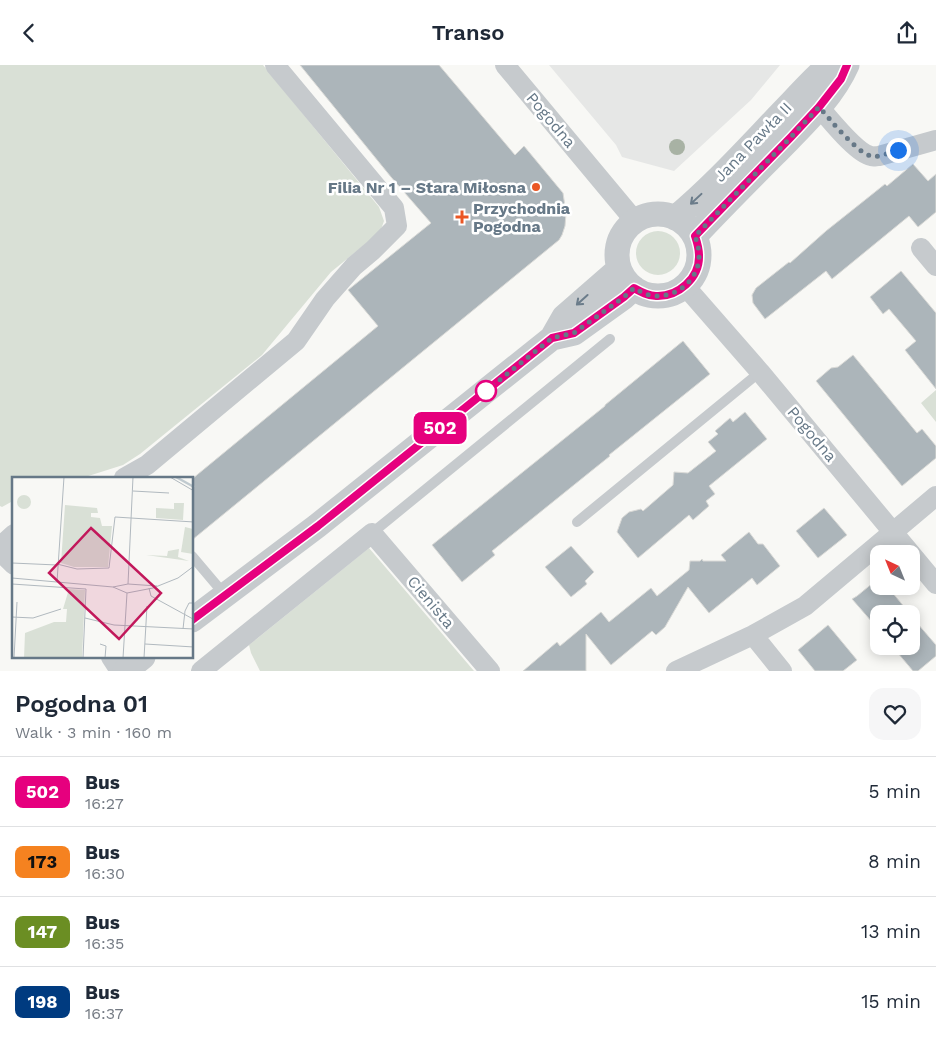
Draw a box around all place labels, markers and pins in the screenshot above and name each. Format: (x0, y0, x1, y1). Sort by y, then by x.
place label: Filia Nr 1 – Stara Miłosna (328, 178, 527, 197)
marker: Filia Nr 1 – Stara Miłosna (530, 181, 542, 193)
place label: Przychodnia Pogodna (473, 199, 571, 236)
marker: Przychodnia Pogodna (455, 210, 469, 224)
unlabelled marker (475, 380, 497, 402)

